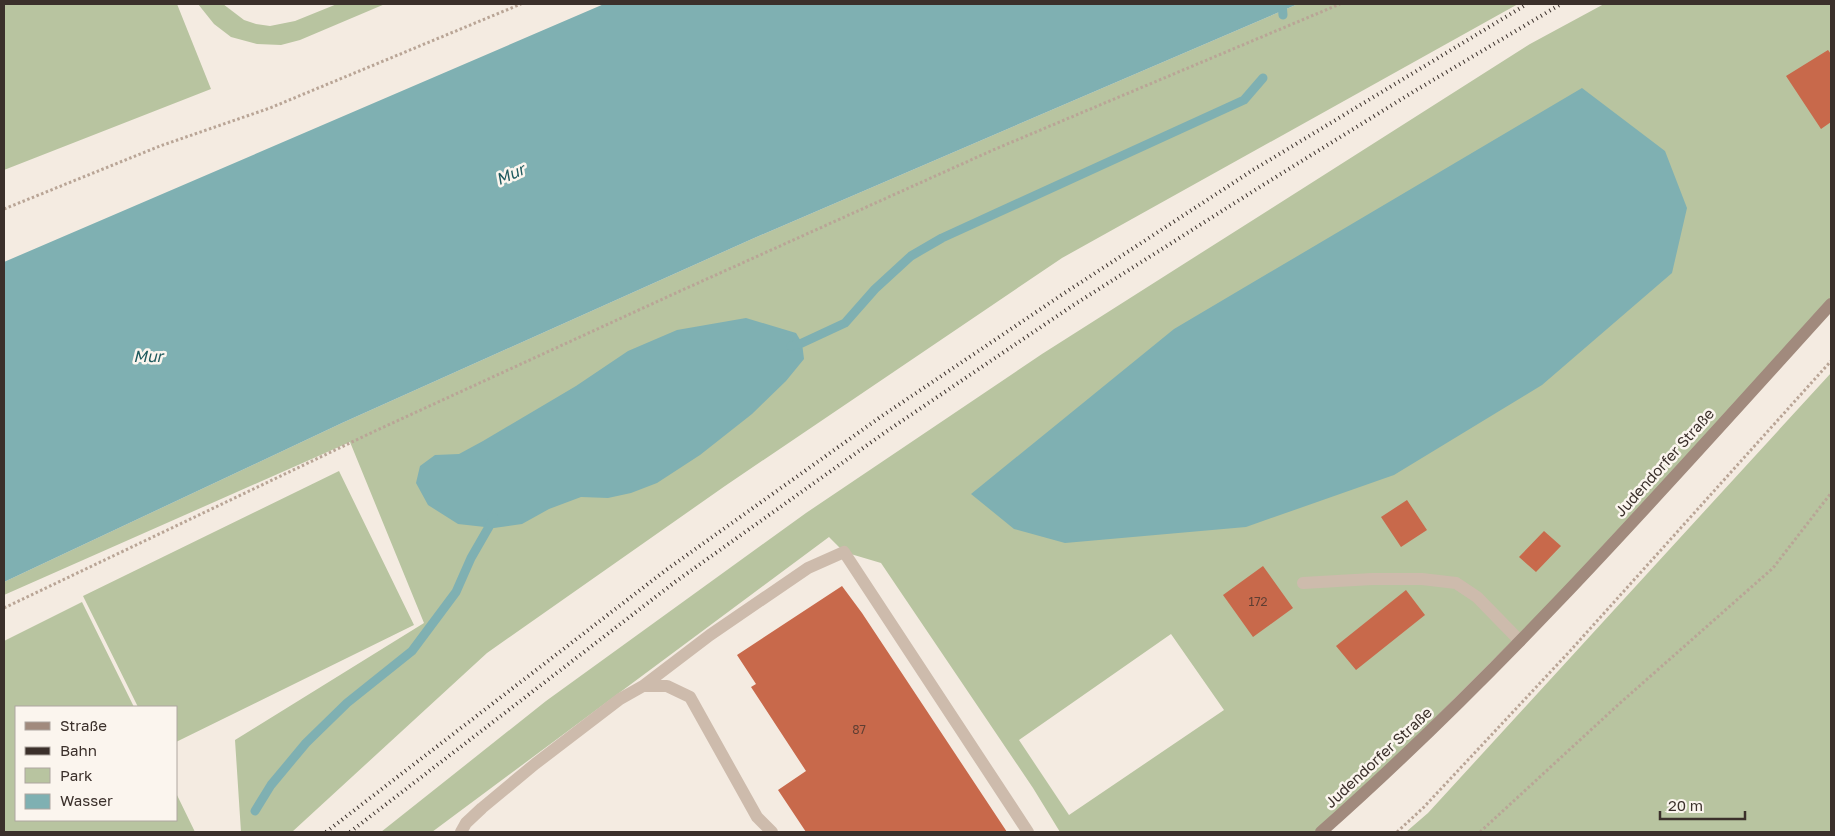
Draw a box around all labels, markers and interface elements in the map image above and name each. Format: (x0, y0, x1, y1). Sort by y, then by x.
water label: Mur (492, 158, 530, 189)
water label: Mur (133, 346, 166, 366)
street label: Judendorfer Straße (1611, 404, 1718, 520)
house number: 172 (1248, 594, 1268, 609)
street label: Judendorfer Straße (1321, 703, 1435, 811)
legend (15, 706, 178, 821)
text: Straße (60, 716, 107, 734)
house number: 87 (852, 722, 866, 737)
text: Bahn (60, 741, 97, 759)
text: Park (60, 766, 93, 784)
scale bar (1660, 788, 1745, 820)
text: Wasser (60, 791, 113, 809)
text: 20 m (1668, 796, 1703, 814)

